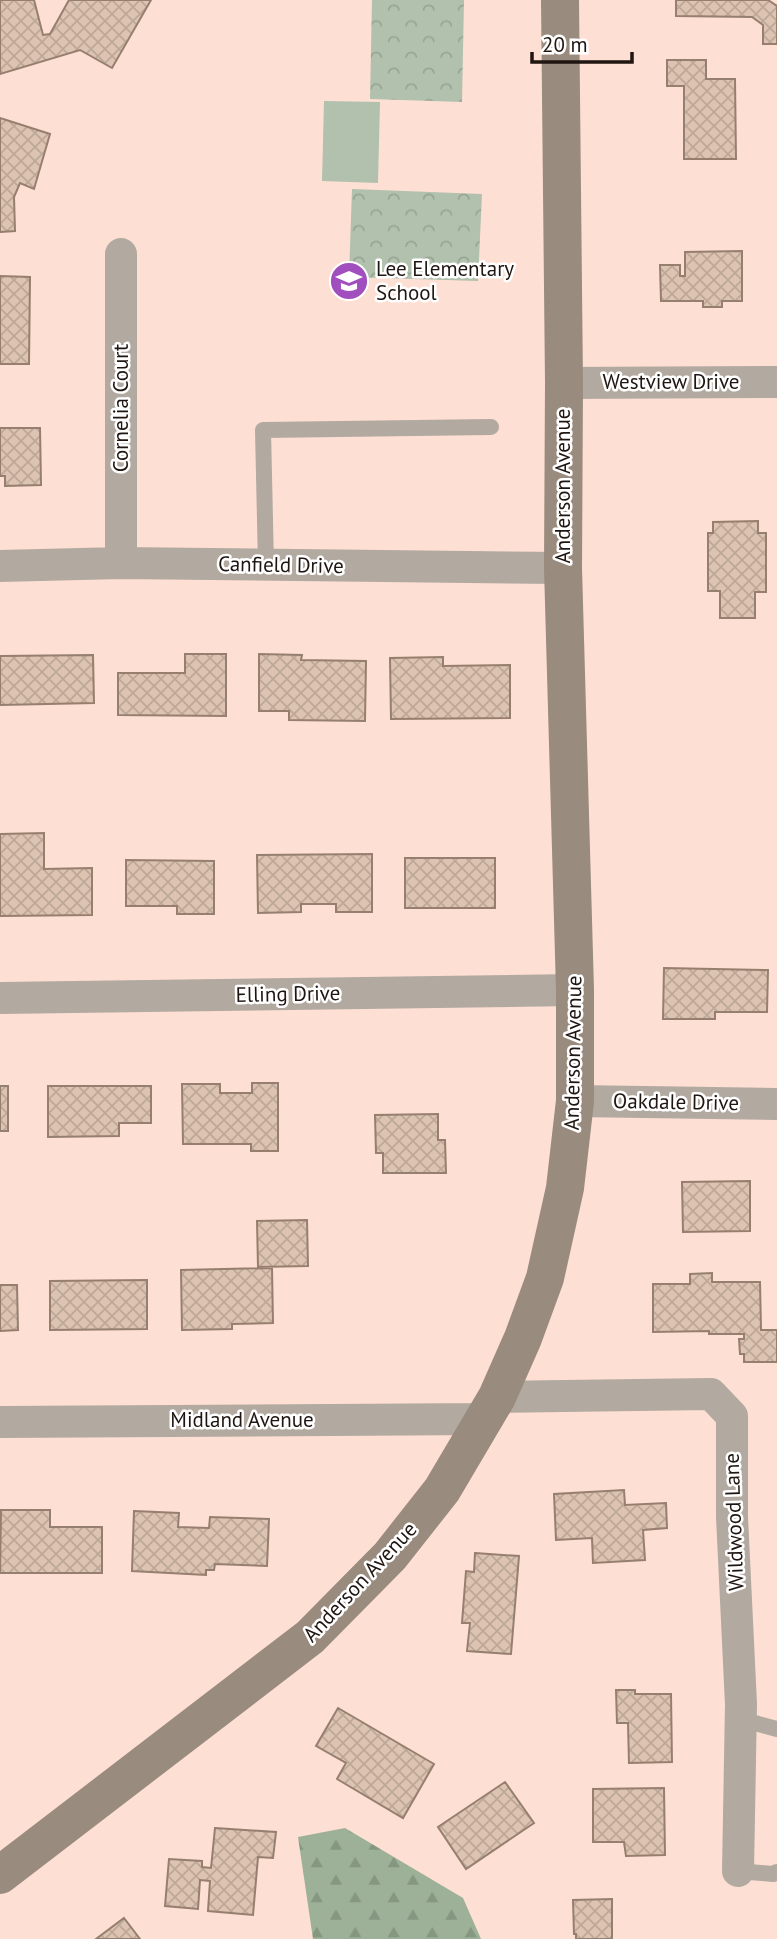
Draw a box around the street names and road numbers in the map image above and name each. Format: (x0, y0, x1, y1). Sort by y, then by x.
street label: Cornelia Court (107, 344, 134, 472)
street label: Westview Drive (603, 368, 739, 395)
street label: Anderson Avenue (549, 409, 576, 563)
street label: Canfield Drive (218, 550, 344, 579)
street label: Anderson Avenue (558, 975, 587, 1131)
street label: Elling Drive (235, 979, 341, 1008)
street label: Oakdale Drive (613, 1087, 739, 1116)
street label: Midland Avenue (170, 1406, 314, 1433)
street label: Wildwood Lane (718, 1453, 749, 1591)
street label: Anderson Avenue (297, 1516, 422, 1648)

